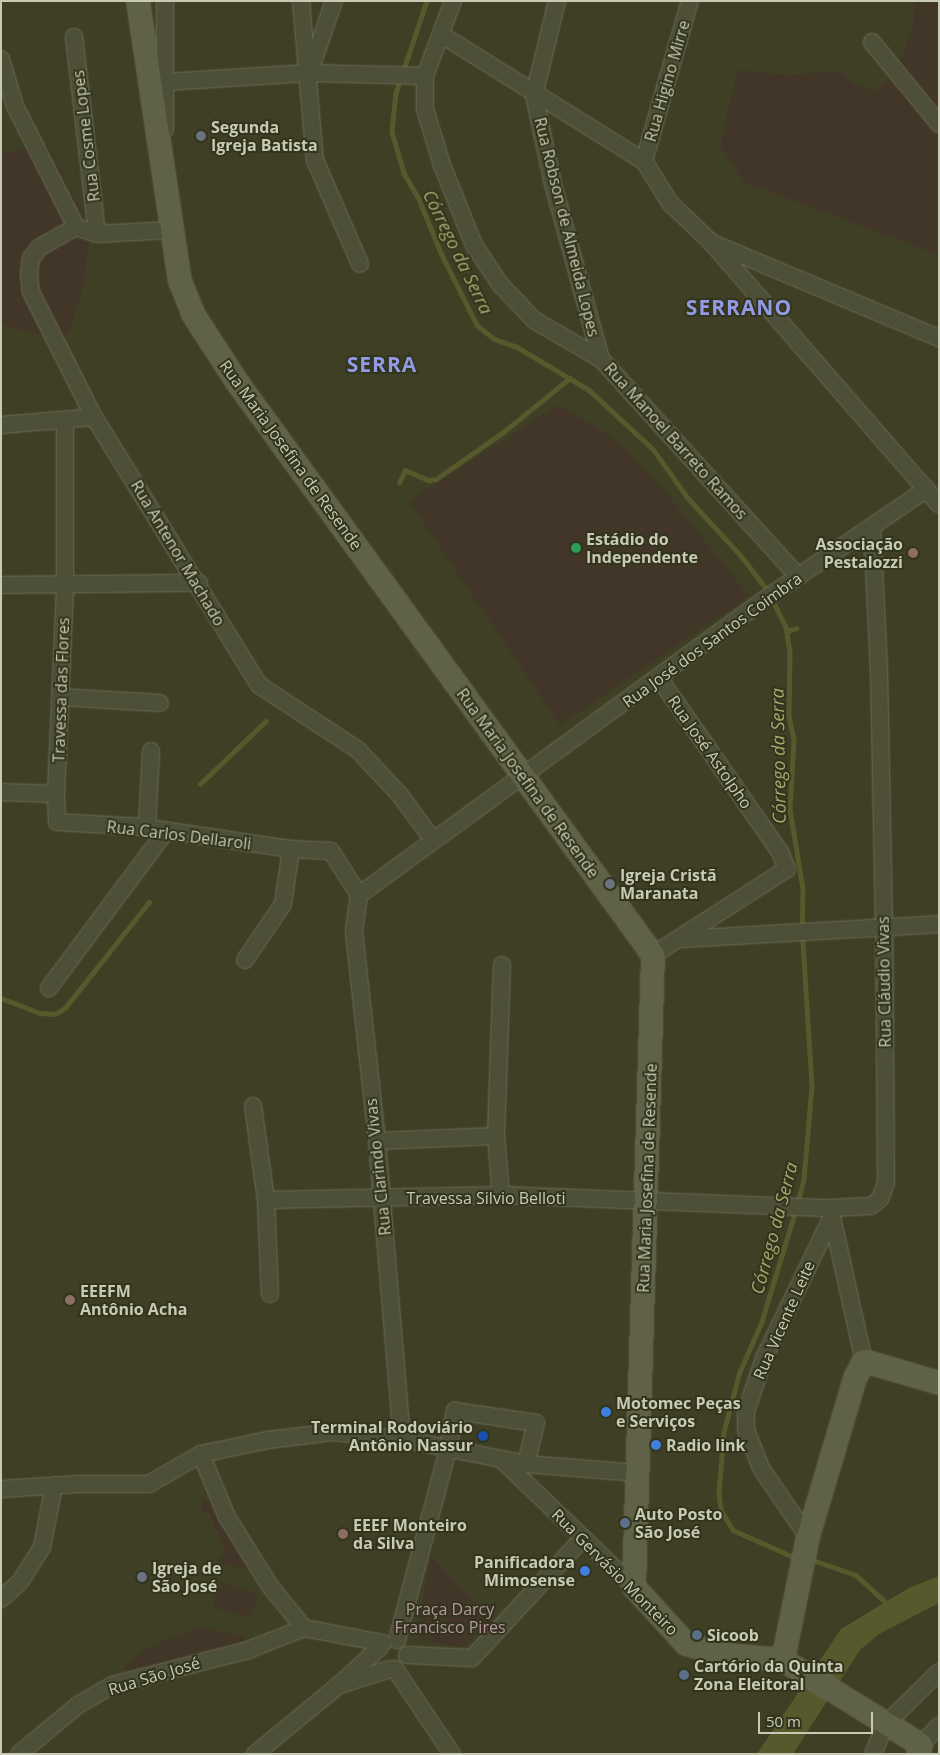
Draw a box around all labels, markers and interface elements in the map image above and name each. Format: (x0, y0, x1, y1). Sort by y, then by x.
street label: Rua Higino Mirre (640, 18, 694, 144)
street label: Rua Cosme Lopes (68, 69, 104, 203)
street label: Rua Robson de Almeida Lopes (530, 115, 604, 339)
place label: Segunda Igreja Batista (211, 117, 318, 155)
marker: Segunda Igreja Batista (195, 130, 207, 142)
water label: Córrego da Serra (419, 186, 497, 318)
district label: SERRANO (685, 294, 793, 320)
district label: SERRA (346, 351, 418, 377)
street label: Rua Maria Josefina de Resende (216, 357, 366, 553)
street label: Rua Manoel Barreto Ramos (601, 359, 751, 523)
street label: Rua Antenor Machado (127, 477, 229, 629)
place label: Estádio do Independente (586, 529, 698, 567)
place label: Associação Pestalozzi (816, 534, 903, 572)
marker: Estádio do Independente (570, 542, 582, 554)
marker: Associação Pestalozzi (907, 547, 919, 559)
street label: Rua José dos Santos Coimbra (619, 568, 805, 712)
street label: Travessa das Flores (49, 617, 73, 763)
street label: Rua Maria Josefina de Resende (453, 685, 603, 881)
water label: Córrego da Serra (766, 688, 790, 824)
street label: Rua José Astolpho (664, 692, 756, 812)
street label: Rua Carlos Dellaroli (106, 817, 252, 853)
place label: Igreja Cristã Maranata (620, 865, 717, 903)
marker: Igreja Cristã Maranata (604, 878, 616, 890)
street label: Rua Cláudio Vivas (873, 916, 895, 1048)
street label: Rua Maria Josefina de Resende (633, 1063, 661, 1293)
street label: Rua Clarindo Vivas (361, 1097, 395, 1237)
water label: Córrego da Serra (746, 1160, 802, 1296)
street label: Travessa Silvio Belloti (407, 1188, 565, 1208)
street label: Rua Vicente Leite (749, 1258, 819, 1382)
place label: EEEFM Antônio Acha (80, 1281, 187, 1319)
marker: EEEFM Antônio Acha (64, 1294, 76, 1306)
place label: Motomec Peças e Serviços (616, 1393, 741, 1431)
marker: Motomec Peças e Serviços (600, 1406, 612, 1418)
place label: Terminal Rodoviário Antônio Nassur (311, 1417, 473, 1455)
marker: Terminal Rodoviário Antônio Nassur (477, 1430, 489, 1442)
place label: Radio link (666, 1435, 746, 1455)
marker: Radio link (650, 1439, 662, 1451)
place label: Auto Posto São José (635, 1504, 722, 1542)
street label: Rua Gervásio Monteiro (548, 1505, 682, 1639)
place label: EEEF Monteiro da Silva (353, 1515, 467, 1553)
marker: Auto Posto São José (619, 1517, 631, 1529)
marker: EEEF Monteiro da Silva (337, 1528, 349, 1540)
place label: Panificadora Mimosense (474, 1552, 575, 1590)
place label: Igreja de São José (152, 1558, 221, 1596)
marker: Panificadora Mimosense (579, 1565, 591, 1577)
marker: Igreja de São José (136, 1571, 148, 1583)
park label: Praça Darcy Francisco Pires (394, 1599, 506, 1637)
place label: Sicoob (707, 1625, 759, 1645)
marker: Sicoob (691, 1629, 703, 1641)
street label: Rua São José (106, 1653, 202, 1699)
place label: Cartório da Quinta Zona Eleitoral (694, 1656, 843, 1694)
marker: Cartório da Quinta Zona Eleitoral (678, 1669, 690, 1681)
scale bar (760, 1702, 875, 1734)
text: 50 m (766, 1711, 801, 1731)

